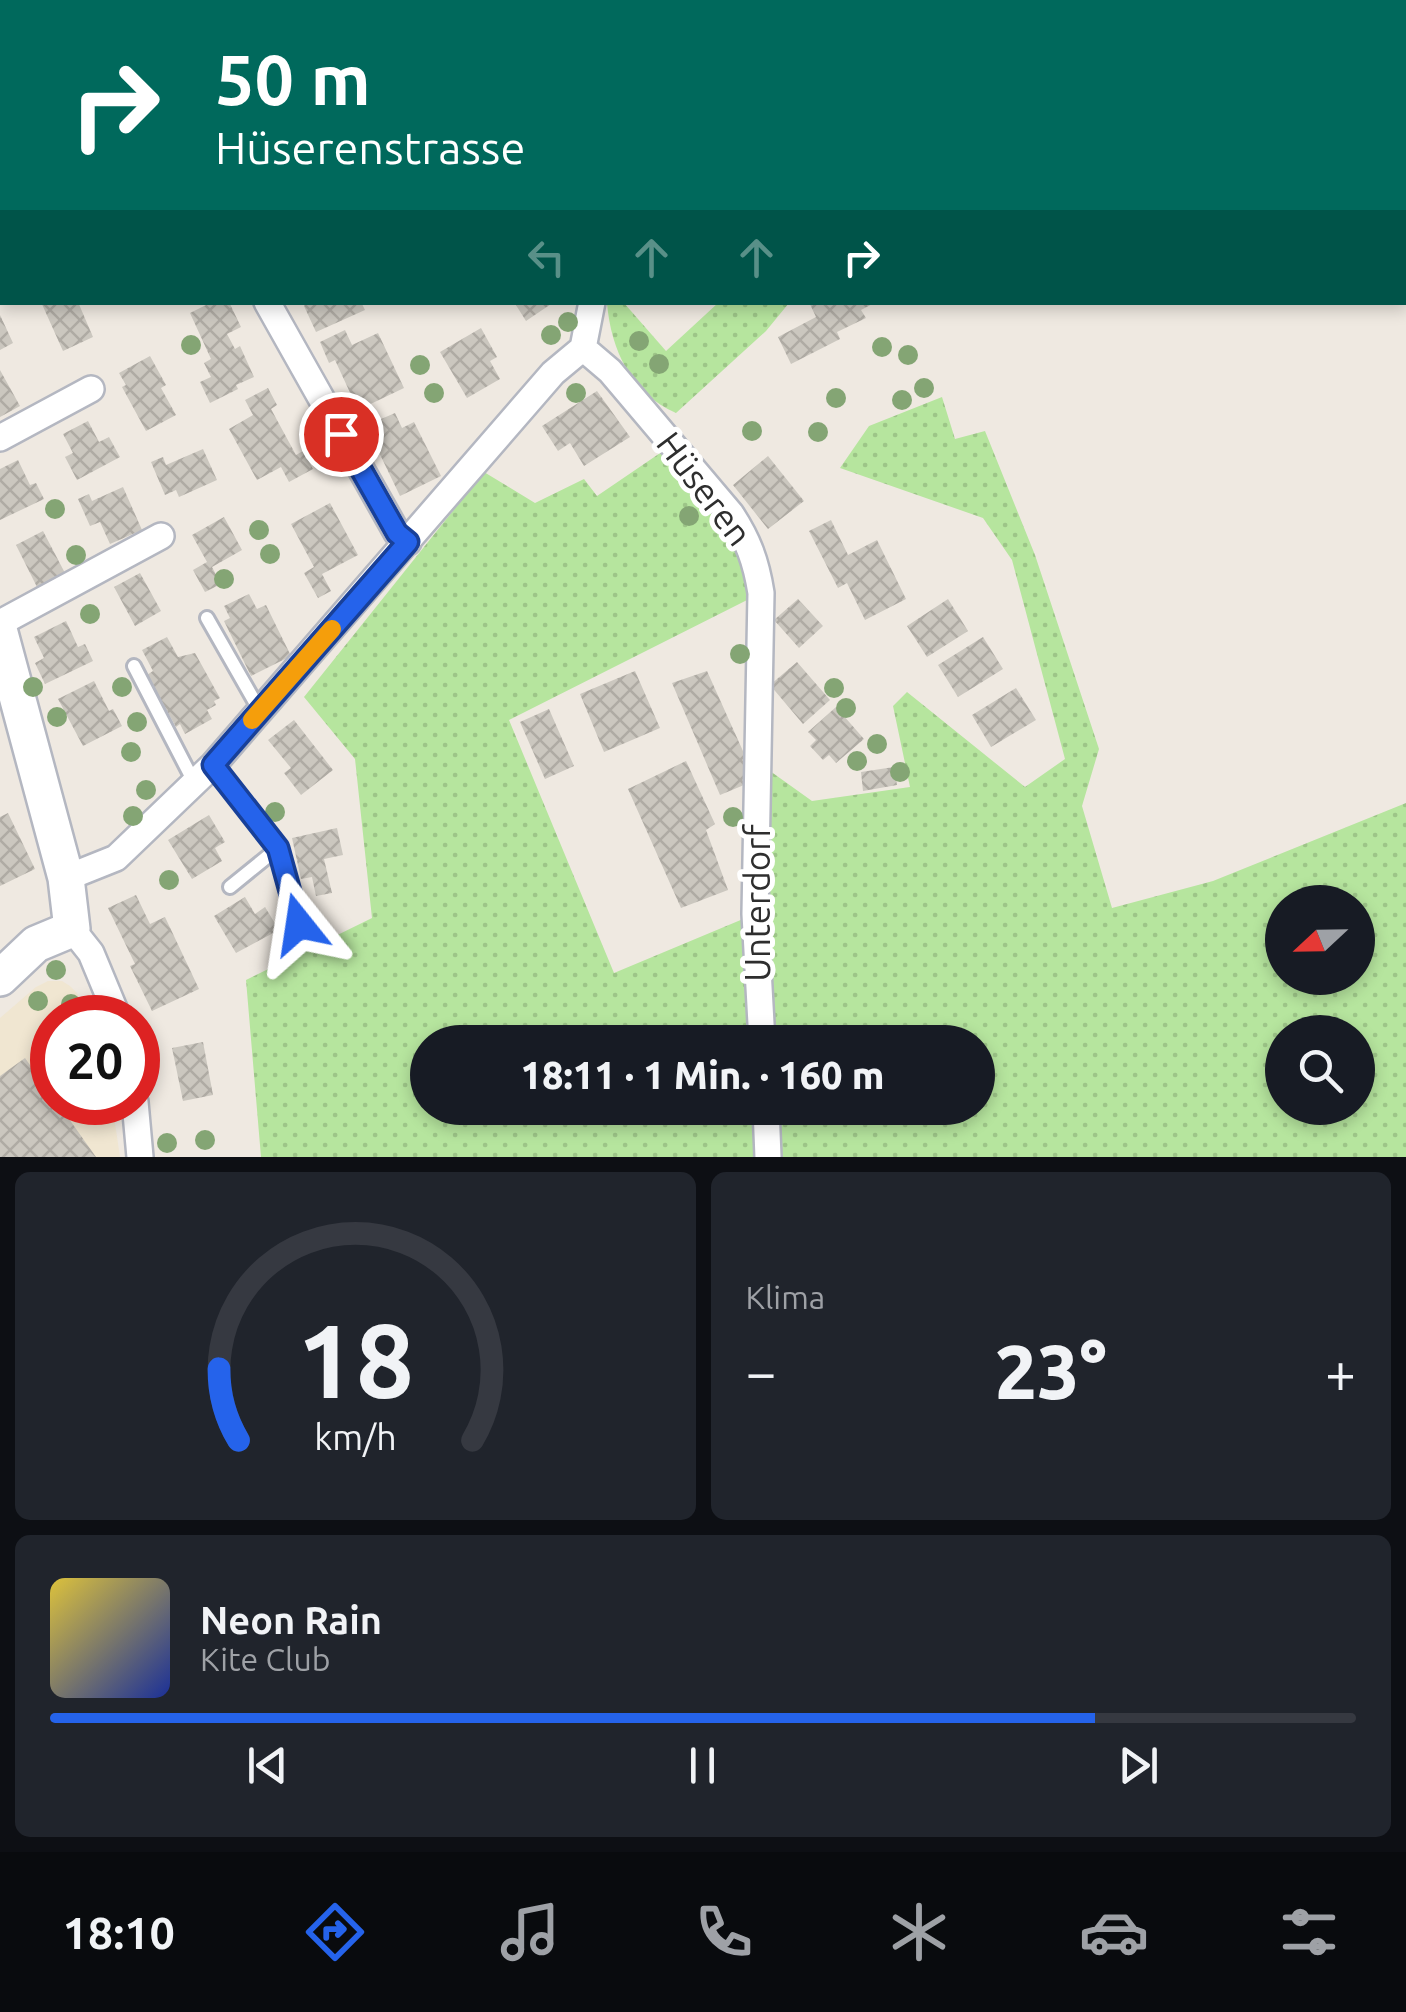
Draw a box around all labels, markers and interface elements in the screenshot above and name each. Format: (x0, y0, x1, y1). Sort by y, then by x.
icon: right (50, 40, 180, 170)
text: 50 m (215, 40, 371, 118)
text: Hüserenstrasse (215, 122, 525, 173)
icon: left (519, 230, 574, 285)
icon: ahead (624, 230, 679, 285)
icon: ahead (729, 230, 784, 285)
icon: right (834, 230, 889, 285)
pin (299, 392, 384, 477)
icon: arrive (314, 407, 369, 462)
street label: Hüseren (649, 424, 760, 553)
street label: Unterdorf (737, 824, 777, 982)
position arrow (247, 872, 351, 976)
north arrow (1265, 885, 1375, 995)
map controls (1265, 885, 1375, 1125)
speed limit sign: 20 (30, 995, 160, 1125)
button: search (1265, 1015, 1375, 1125)
text: 18:11 · 1 Min. · 160 m (521, 1054, 884, 1096)
text: Klima (746, 1279, 825, 1315)
text: 18 (297, 1301, 414, 1418)
text: 23° (995, 1329, 1107, 1413)
text: − (746, 1341, 777, 1402)
text: + (1325, 1341, 1356, 1402)
text: km/h (314, 1417, 397, 1457)
text: Neon Rain (200, 1599, 382, 1641)
text: Kite Club (200, 1641, 330, 1677)
icon: previous (240, 1738, 295, 1793)
icon: pause (675, 1738, 730, 1793)
icon: next (1111, 1738, 1166, 1793)
icon: directions (300, 1897, 370, 1967)
icon: music (495, 1897, 565, 1967)
icon: phone (689, 1897, 759, 1967)
icon: climate (884, 1897, 954, 1967)
icon: car (1079, 1897, 1149, 1967)
icon: filters (1274, 1897, 1344, 1967)
text: 18:10 (62, 1907, 175, 1958)

